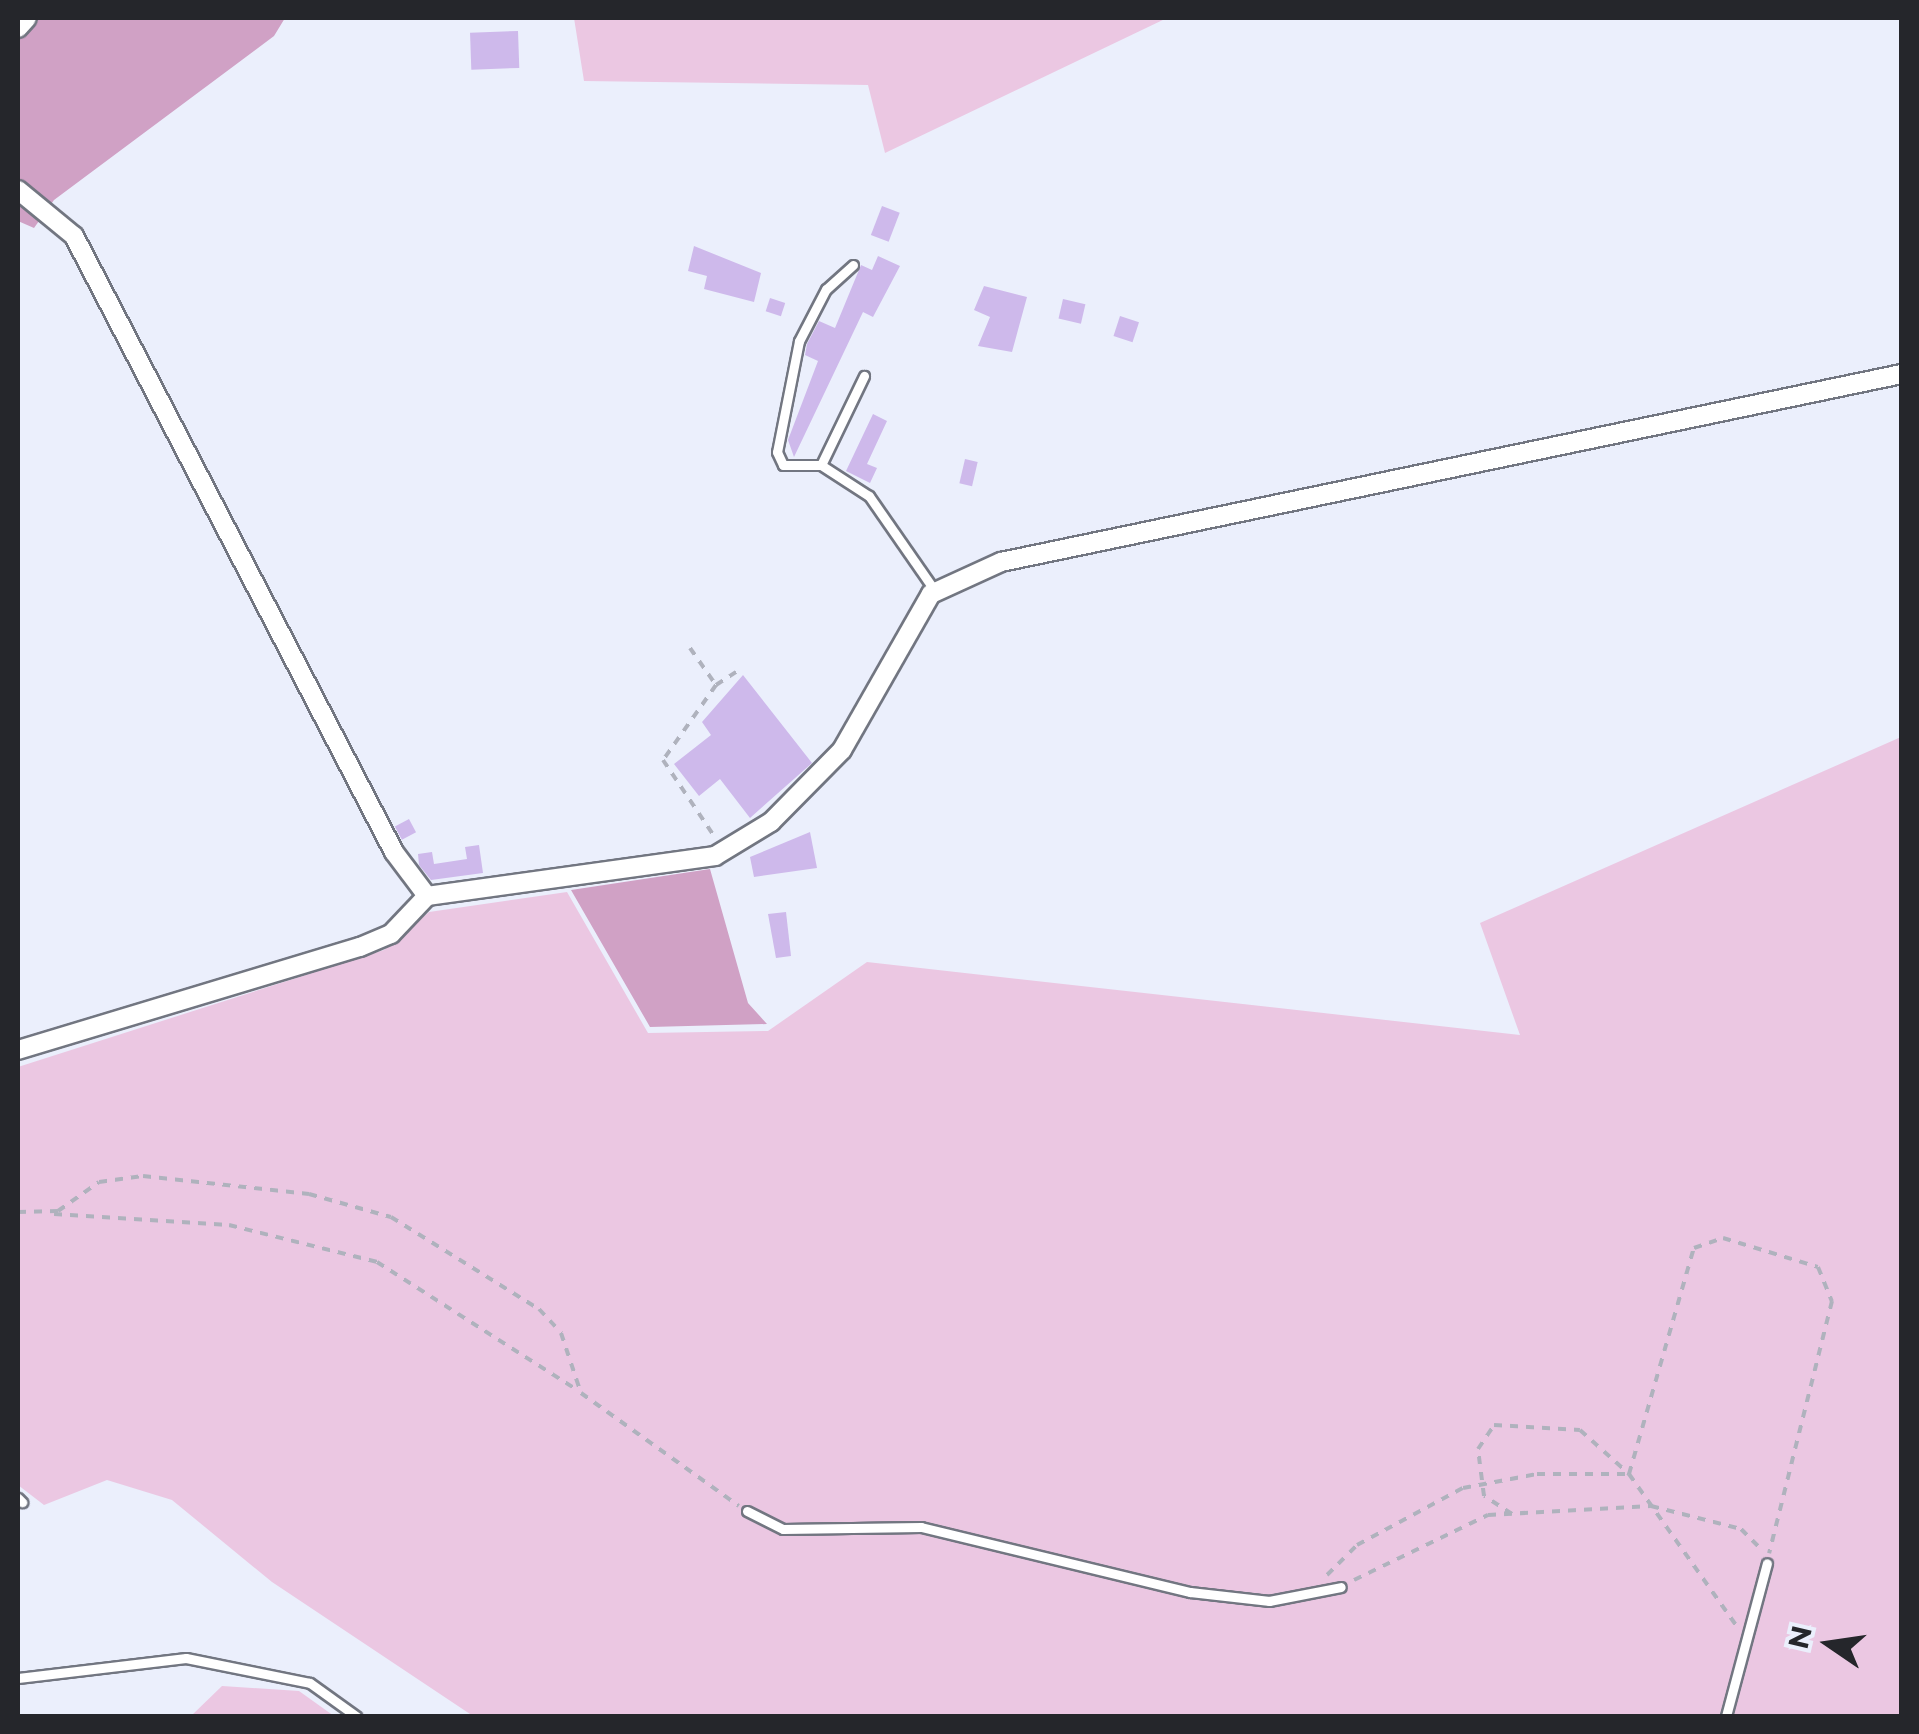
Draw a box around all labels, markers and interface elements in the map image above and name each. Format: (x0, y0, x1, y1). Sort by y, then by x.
north arrow (1779, 1594, 1879, 1694)
text: N (1781, 1622, 1819, 1652)

